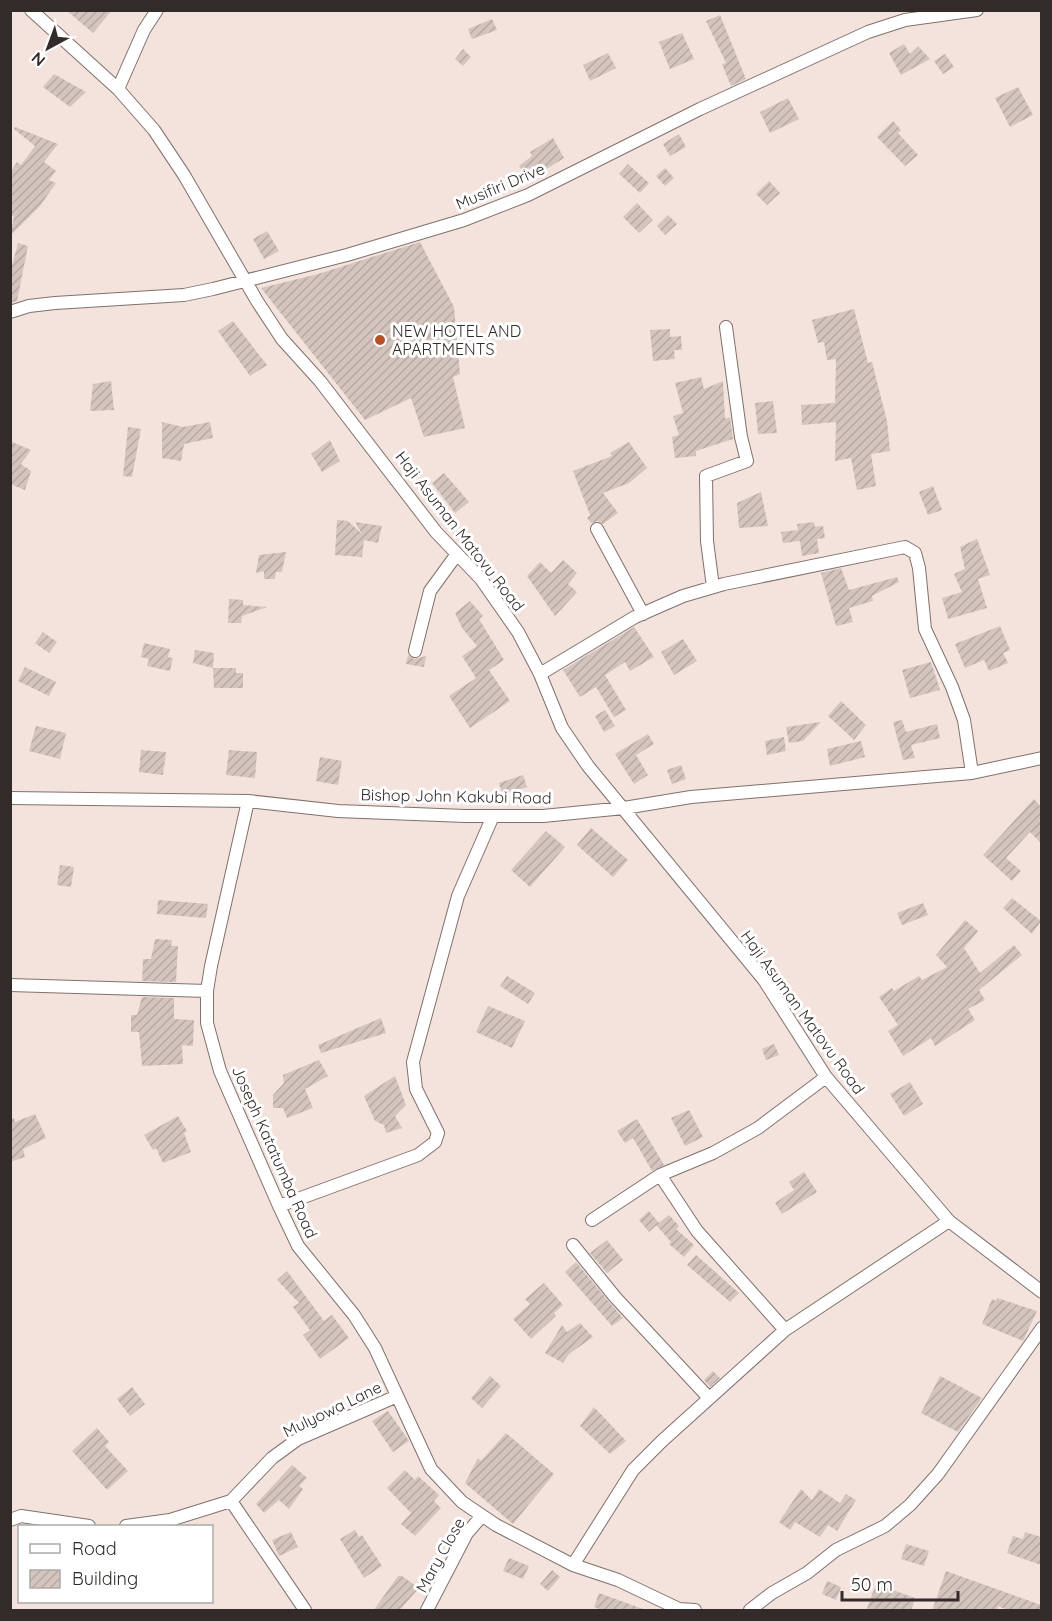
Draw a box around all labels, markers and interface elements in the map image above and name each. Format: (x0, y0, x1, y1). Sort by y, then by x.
north arrow (18, 18, 78, 78)
text: N (27, 48, 49, 71)
street label: Musifiri Drive (452, 158, 548, 214)
place label: NEW HOTEL AND APARTMENTS (392, 321, 521, 359)
marker: NEW HOTEL AND APARTMENTS (373, 333, 387, 347)
street label: Haji Asuman Matovu Road (391, 447, 529, 615)
street label: Bishop John Kakubi Road (360, 784, 552, 808)
street label: Haji Asuman Matovu Road (737, 926, 869, 1098)
street label: Joseph Katatumba Road (228, 1063, 322, 1241)
street label: Mulyowa Lane (279, 1377, 385, 1441)
street label: Mary Close (411, 1514, 469, 1596)
legend (18, 1525, 213, 1603)
text: Road (72, 1537, 117, 1560)
scale bar (842, 1564, 958, 1602)
text: Building (72, 1567, 138, 1590)
text: 50 m (851, 1573, 893, 1596)

